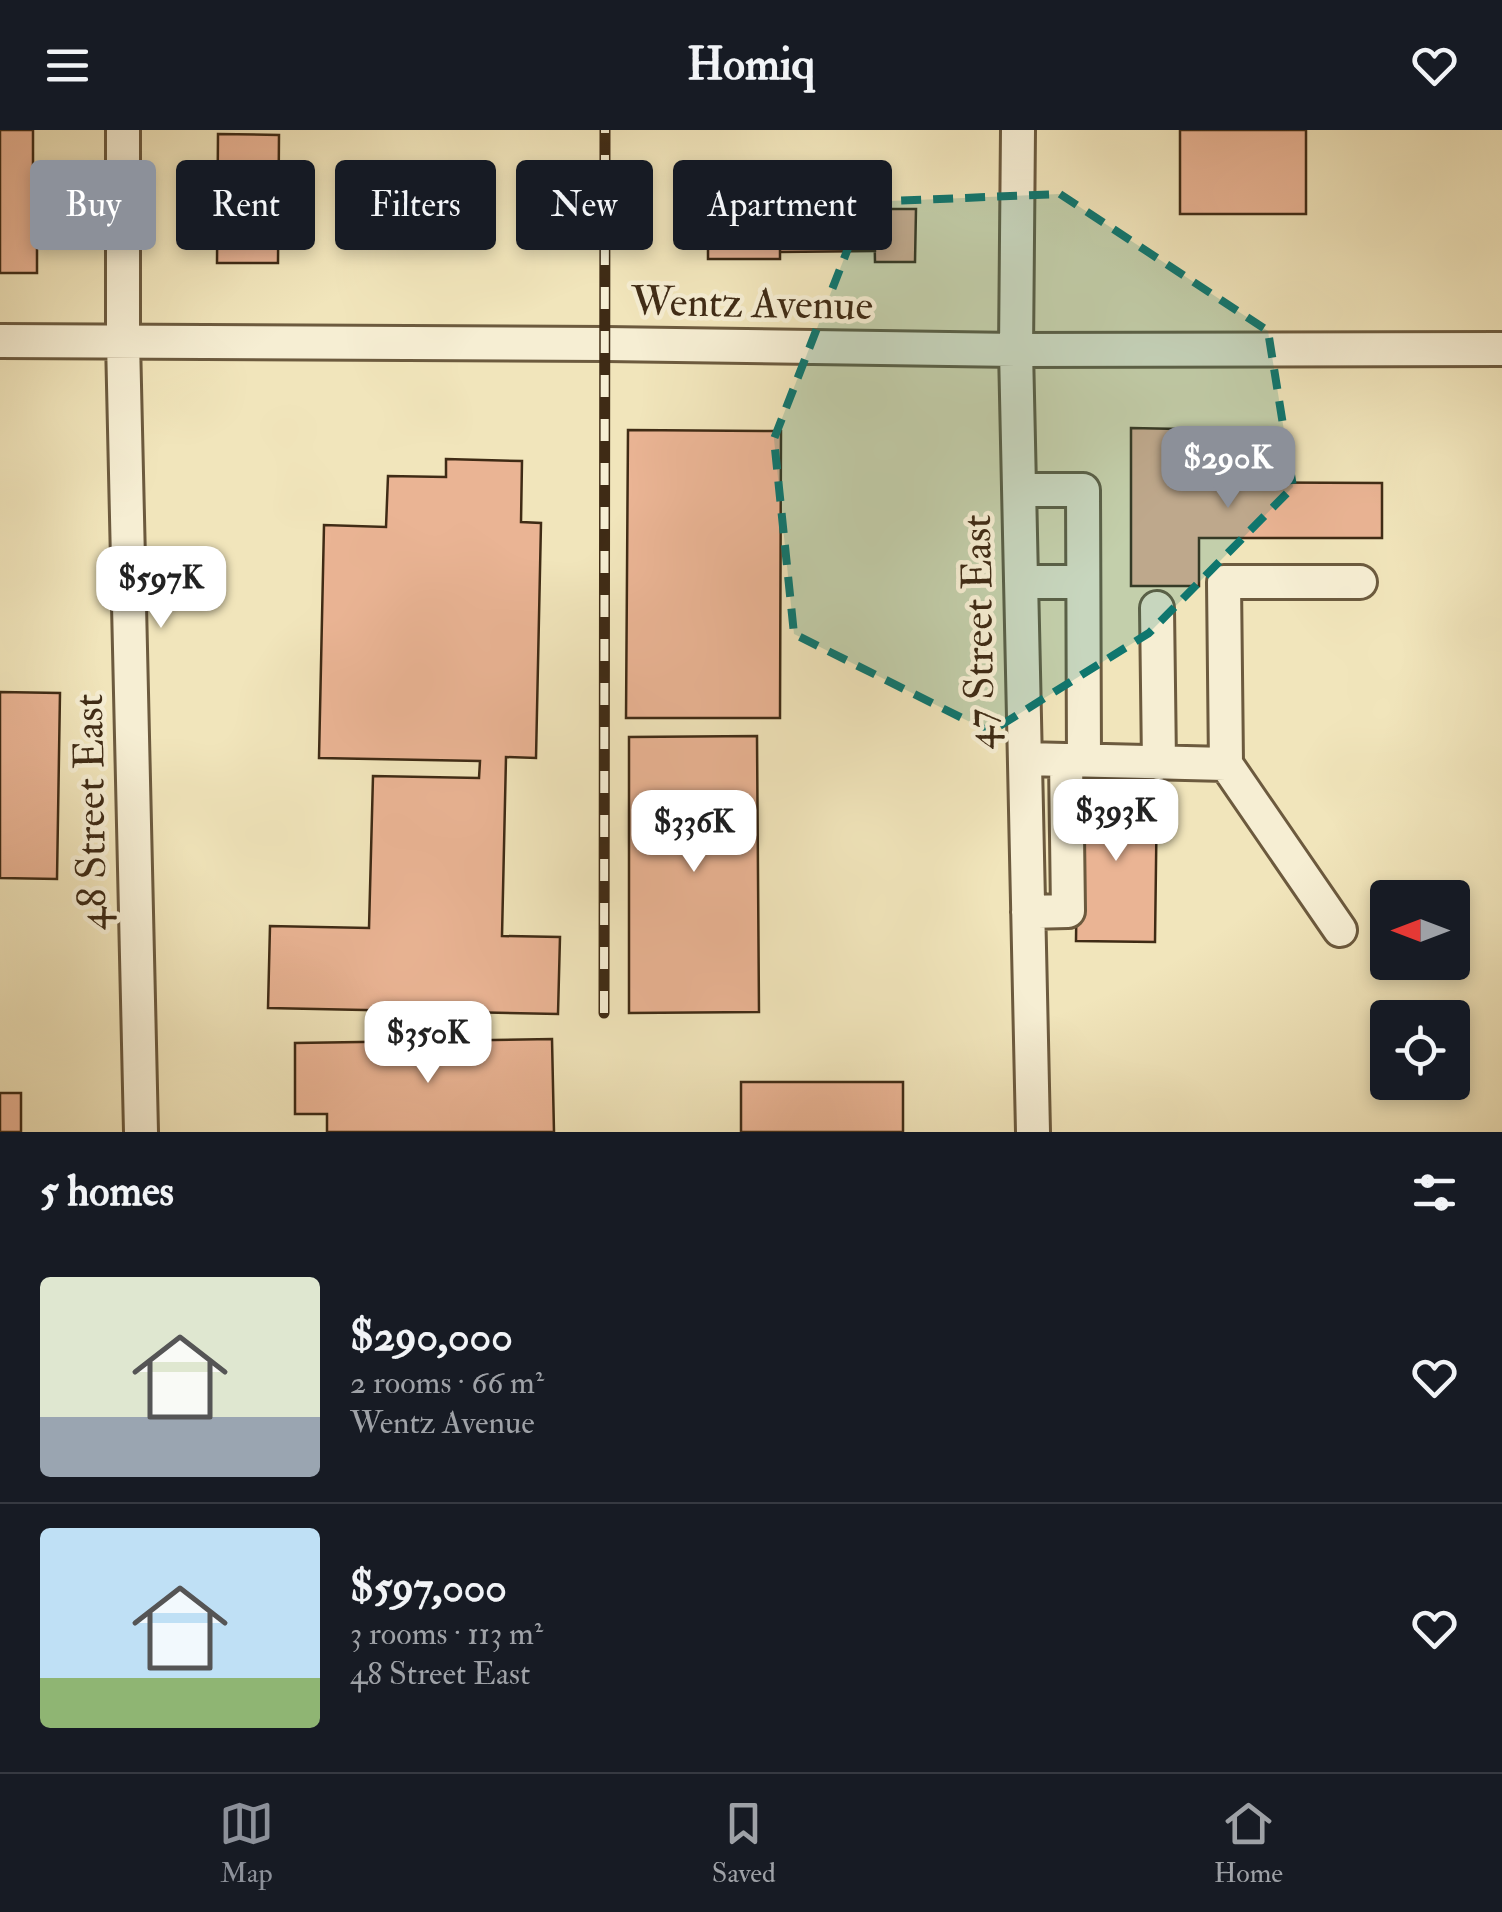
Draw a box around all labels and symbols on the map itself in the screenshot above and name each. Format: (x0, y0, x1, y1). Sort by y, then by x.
street label: Wentz Avenue (629, 276, 874, 332)
pin: $290K (1158, 426, 1298, 511)
street label: 47 Street East (951, 514, 1007, 750)
pin: $597K (91, 546, 231, 631)
street label: 48 Street East (63, 693, 119, 931)
pin: $393K (1046, 779, 1186, 864)
pin: $336K (624, 790, 764, 875)
north arrow (1370, 880, 1470, 980)
pin: $350K (358, 1001, 498, 1086)

